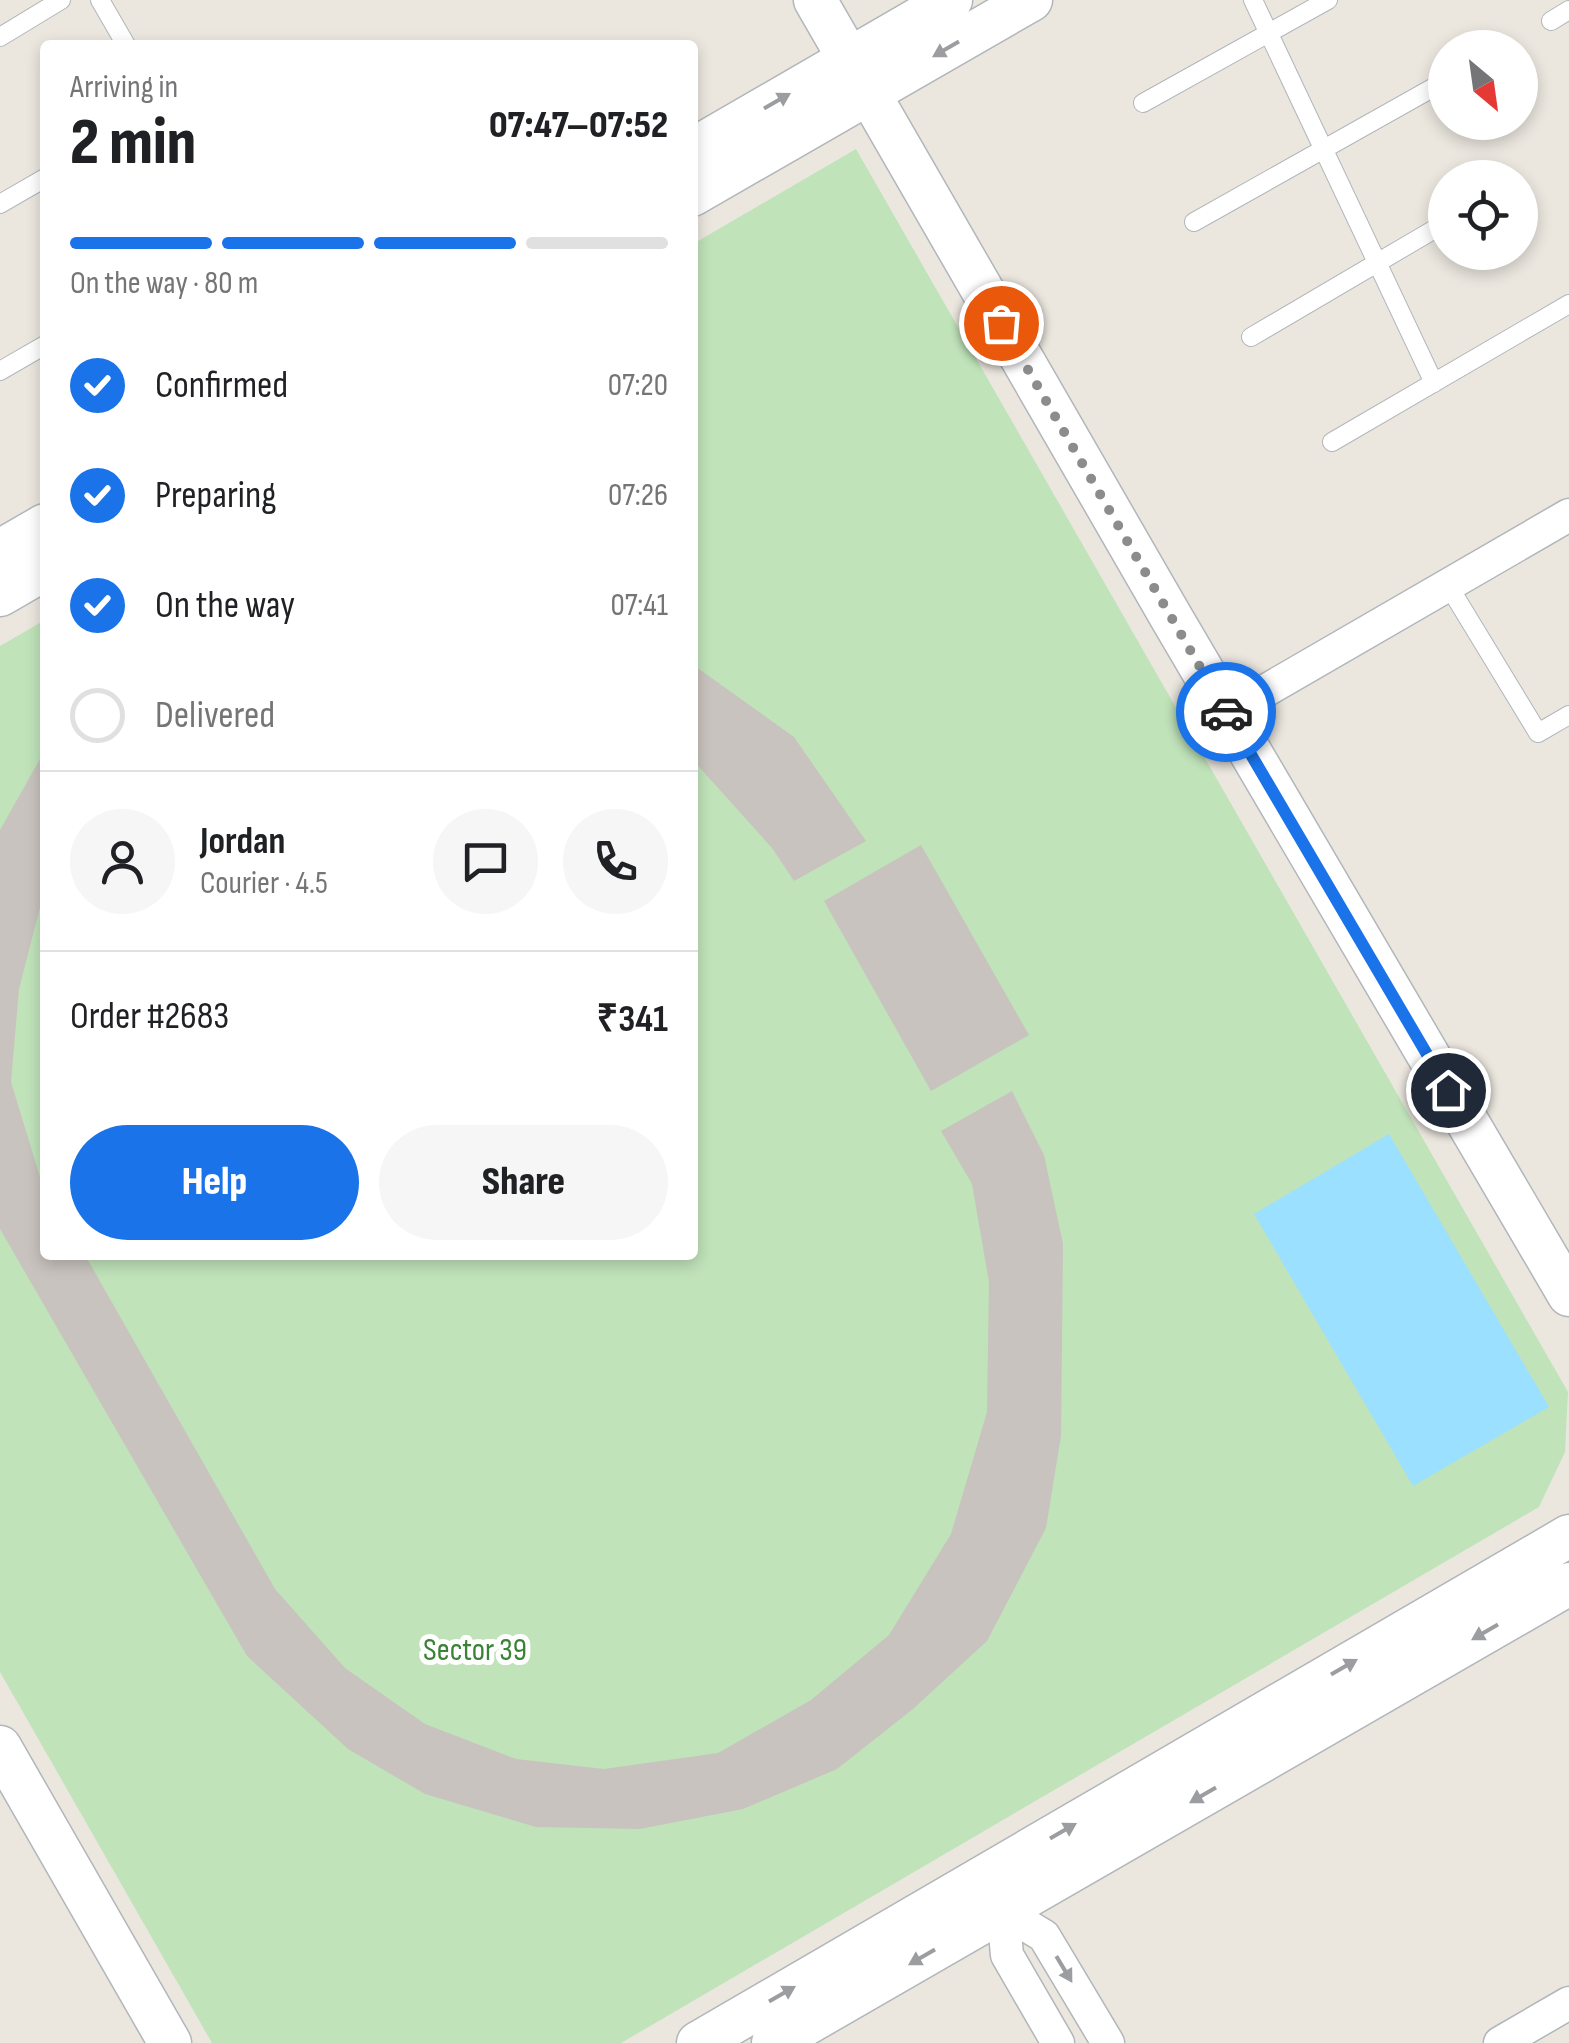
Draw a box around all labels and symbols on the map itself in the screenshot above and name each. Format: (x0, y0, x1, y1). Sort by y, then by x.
north arrow (1428, 30, 1538, 140)
one-way arrow (932, 40, 961, 57)
one-way arrow (763, 93, 791, 110)
pin (959, 281, 1044, 366)
courier (1176, 662, 1276, 762)
pin (1406, 1048, 1491, 1133)
one-way arrow (1470, 1624, 1499, 1641)
park label: Sector 39 (423, 1631, 527, 1670)
one-way arrow (1330, 1659, 1358, 1676)
one-way arrow (1189, 1786, 1217, 1803)
one-way arrow (1049, 1822, 1077, 1840)
one-way arrow (908, 1948, 936, 1966)
one-way arrow (1055, 1955, 1072, 1983)
one-way arrow (768, 1986, 796, 2003)

